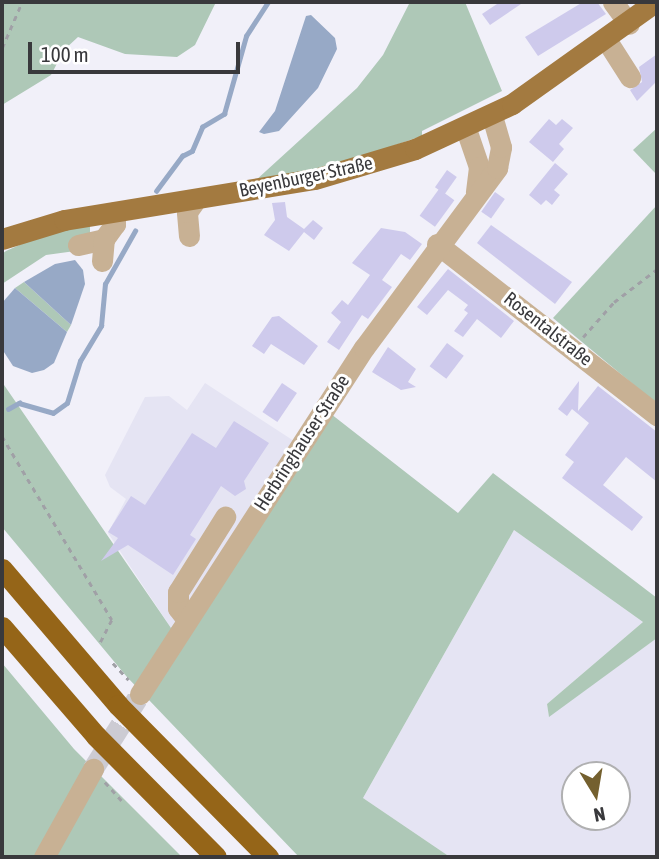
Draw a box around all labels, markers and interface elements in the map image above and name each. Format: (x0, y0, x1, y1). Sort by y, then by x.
scale bar (32, 28, 243, 72)
text: 100 m (41, 42, 89, 66)
street label: Beyenburger Straße (237, 152, 375, 202)
street label: Rosentalstraße (499, 287, 597, 371)
street label: Herbringhauser Straße (250, 371, 354, 515)
north arrow (561, 761, 631, 831)
text: N (592, 803, 607, 827)

